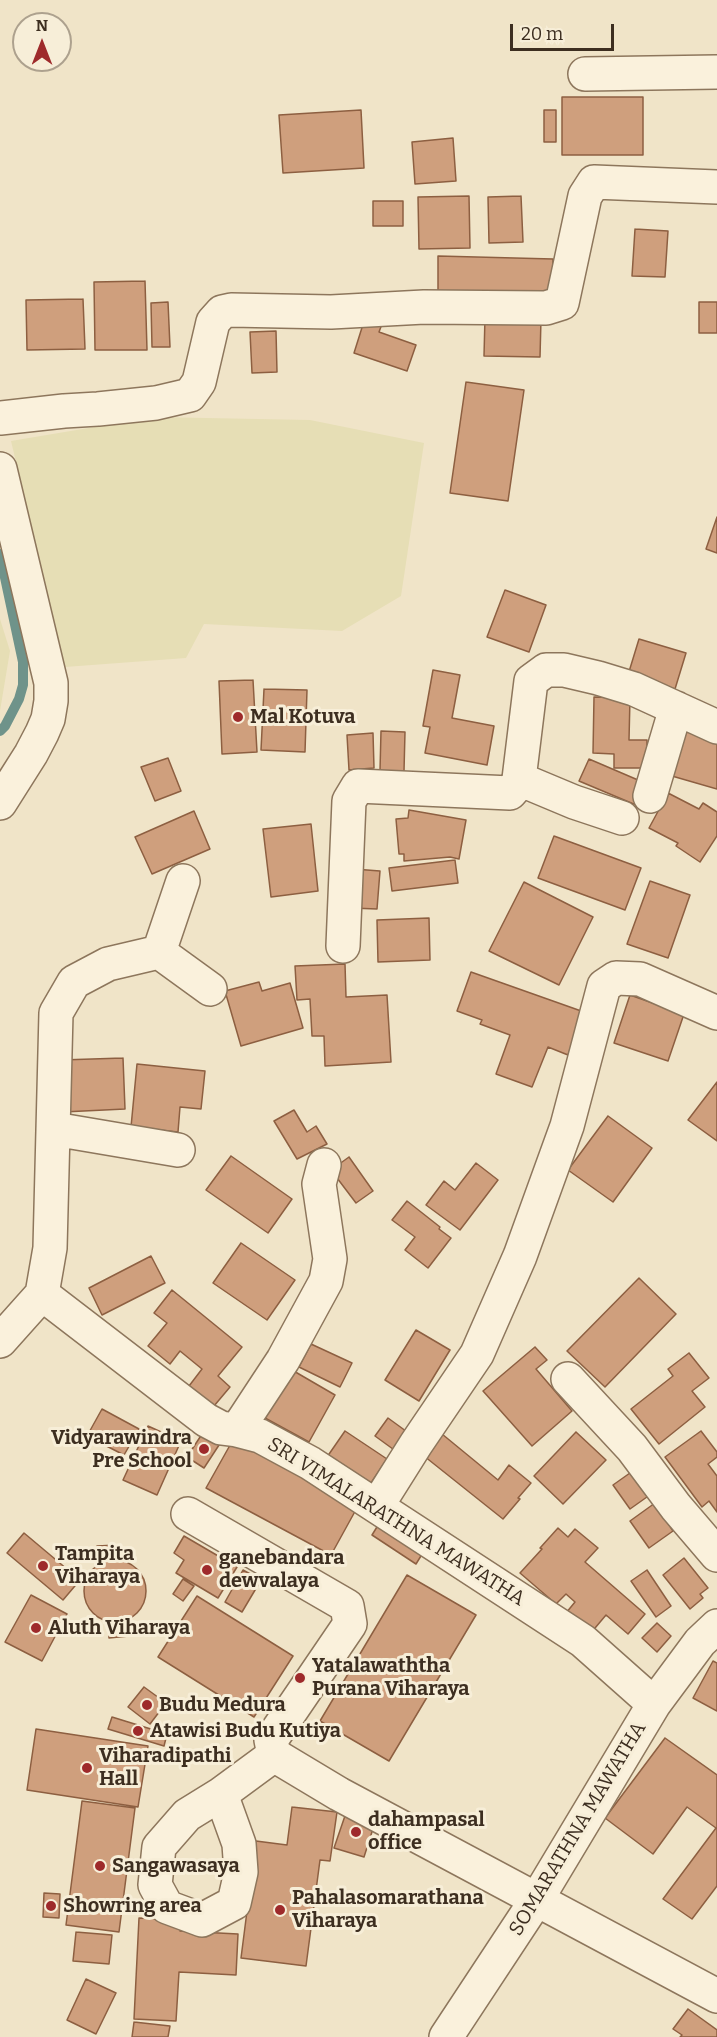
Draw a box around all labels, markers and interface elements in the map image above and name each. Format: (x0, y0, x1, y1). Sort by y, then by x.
north arrow (12, 12, 72, 72)
scale bar (513, 12, 616, 50)
text: N (36, 16, 48, 35)
text: 20 m (521, 23, 563, 45)
place label: Mal Kotuva (250, 705, 355, 729)
marker: Mal Kotuva (231, 710, 245, 724)
place label: Vidyarawindra Pre School (51, 1426, 192, 1473)
street label: SRI VIMALARATHNA MAWATHA (263, 1433, 529, 1611)
marker: Vidyarawindra Pre School (197, 1442, 211, 1456)
place label: Tampita Viharaya (55, 1542, 140, 1589)
place label: ganebandara dewvalaya (219, 1546, 344, 1593)
marker: Tampita Viharaya (36, 1559, 50, 1573)
marker: ganebandara dewvalaya (200, 1563, 214, 1577)
place label: Aluth Viharaya (48, 1616, 190, 1640)
marker: Aluth Viharaya (29, 1621, 43, 1635)
place label: Yatalawaththa Purana Viharaya (312, 1654, 470, 1701)
marker: Yatalawaththa Purana Viharaya (293, 1671, 307, 1685)
place label: Budu Medura (159, 1693, 286, 1717)
marker: Budu Medura (140, 1698, 154, 1712)
street label: SOMARATHNA MAWATHA (505, 1718, 651, 1940)
place label: Atawisi Budu Kutiya (150, 1719, 341, 1743)
marker: Atawisi Budu Kutiya (131, 1724, 145, 1738)
place label: Viharadipathi Hall (99, 1744, 231, 1791)
marker: Viharadipathi Hall (80, 1761, 94, 1775)
place label: dahampasal office (368, 1808, 485, 1855)
marker: dahampasal office (349, 1825, 363, 1839)
place label: Sangawasaya (112, 1854, 240, 1878)
marker: Sangawasaya (93, 1859, 107, 1873)
place label: Pahalasomarathana Viharaya (292, 1886, 484, 1933)
place label: Showring area (63, 1894, 202, 1918)
marker: Showring area (44, 1899, 58, 1913)
marker: Pahalasomarathana Viharaya (273, 1903, 287, 1917)

